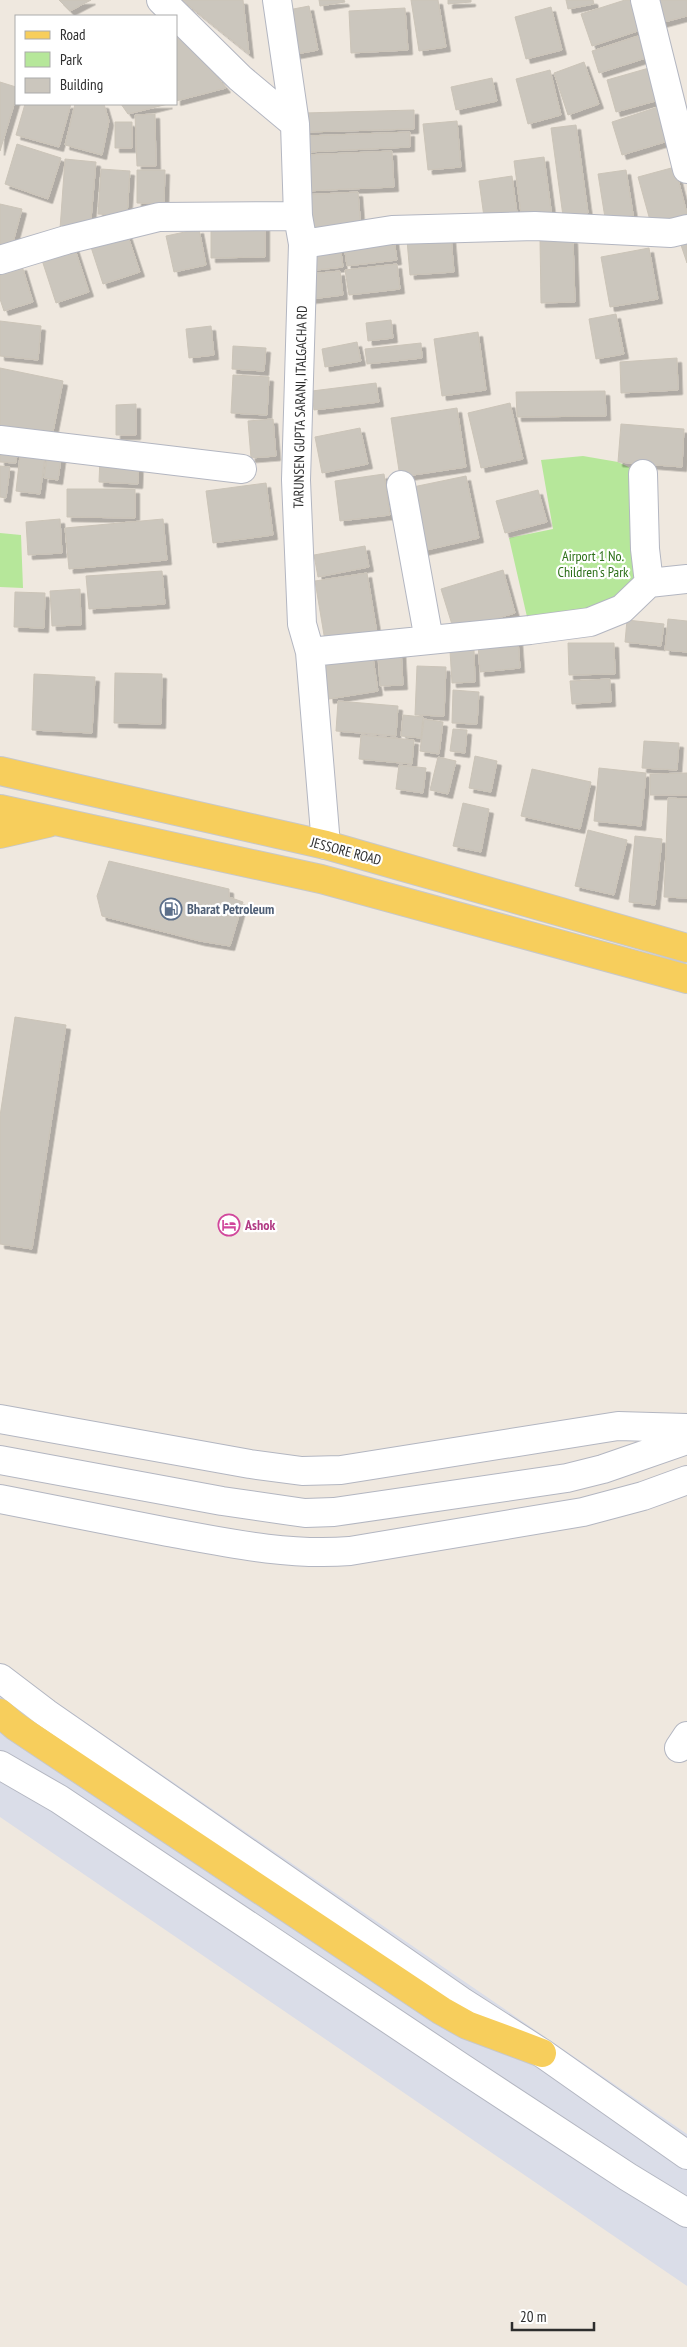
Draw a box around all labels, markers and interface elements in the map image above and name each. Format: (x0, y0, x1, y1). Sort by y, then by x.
legend (15, 15, 178, 105)
text: Road (60, 25, 86, 44)
text: Park (60, 50, 82, 69)
text: Building (60, 75, 103, 94)
street label: TARUNSEN GUPTA SARANI, ITALGACHA RD (289, 305, 311, 509)
park label: Airport 1 No. Children's Park (557, 547, 629, 581)
street label: JESSORE ROAD (308, 833, 383, 869)
fuel station icon: Bharat Petroleum (159, 897, 183, 921)
place label: Bharat Petroleum (187, 900, 274, 918)
hotel icon: Ashok (217, 1213, 241, 1237)
place label: Ashok (244, 1216, 275, 1234)
scale bar (512, 2300, 594, 2332)
text: 20 m (520, 2307, 546, 2326)

